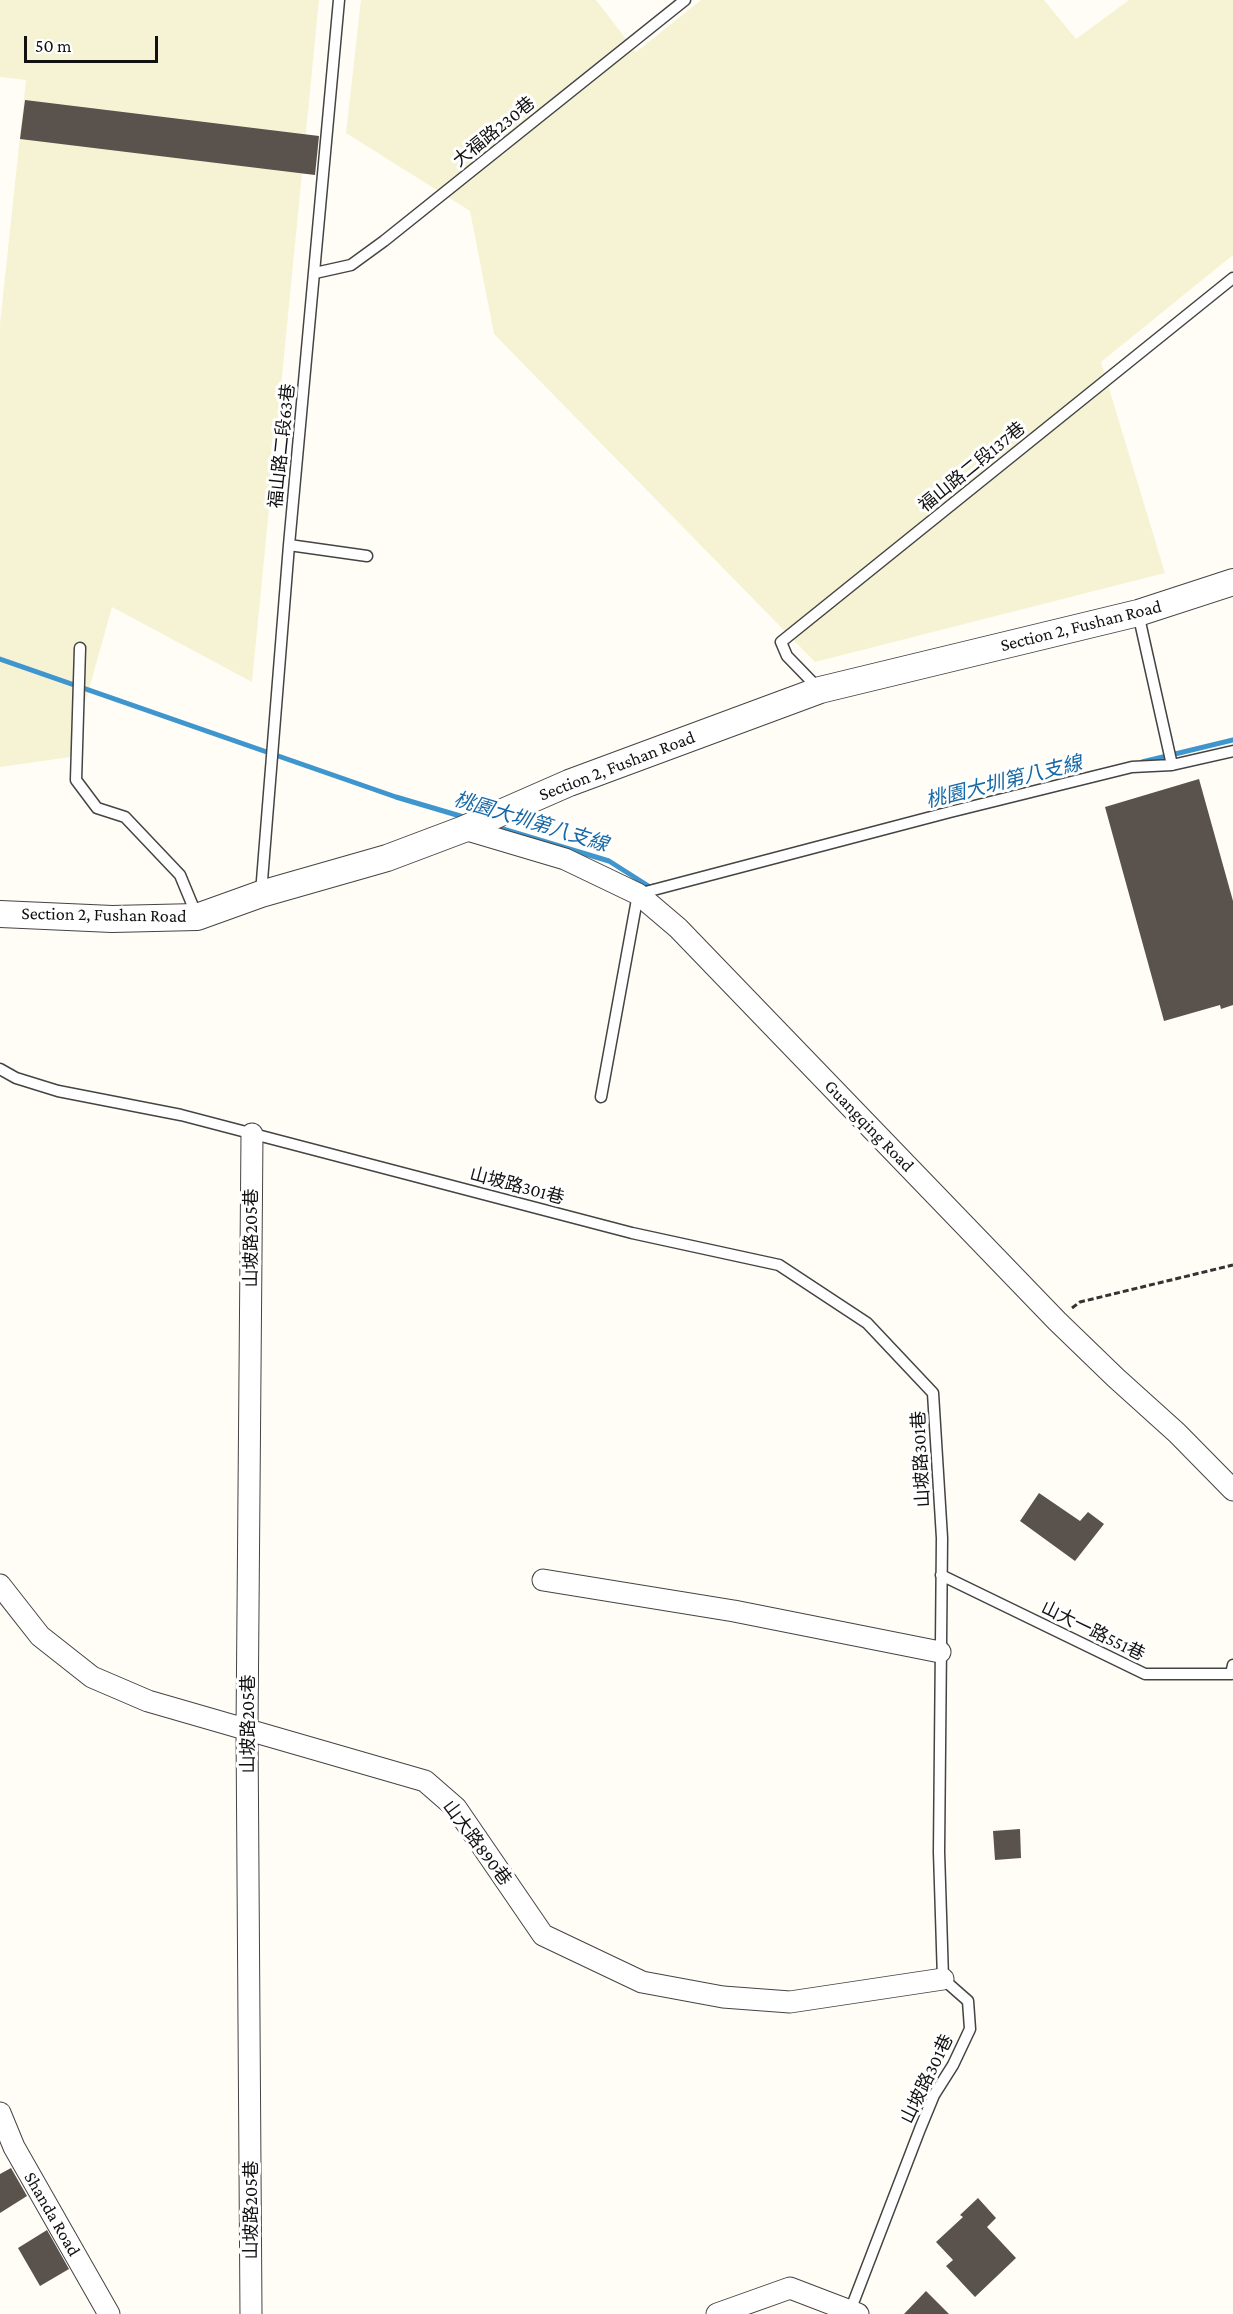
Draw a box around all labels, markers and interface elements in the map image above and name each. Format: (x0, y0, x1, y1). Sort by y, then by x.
scale bar (27, 24, 160, 62)
text: 50 m (35, 36, 72, 56)
street label: 大福路230巷 (449, 92, 539, 172)
street label: 福山路二段63巷 (265, 383, 299, 509)
street label: 福山路二段137巷 (914, 417, 1030, 517)
street label: Section 2, Fushan Road (998, 596, 1164, 656)
street label: Section 2, Fushan Road (536, 726, 698, 806)
water label: 桃園大圳第八支線 (923, 751, 1085, 813)
water label: 桃園大圳第八支線 (451, 787, 611, 857)
street label: Section 2, Fushan Road (21, 903, 187, 927)
street label: Guangqing Road (820, 1075, 918, 1177)
street label: 山坡路301巷 (468, 1163, 566, 1209)
street label: 山坡路205巷 (240, 1188, 262, 1288)
street label: 山坡路301巷 (908, 1410, 934, 1508)
street label: 山大一路551巷 (1038, 1597, 1148, 1665)
street label: 山坡路205巷 (237, 1674, 259, 1774)
street label: 山大路890巷 (438, 1796, 516, 1890)
street label: 山坡路301巷 (896, 2031, 958, 2127)
street label: 山坡路205巷 (240, 2160, 262, 2260)
street label: Shanda Road (19, 2168, 85, 2260)

